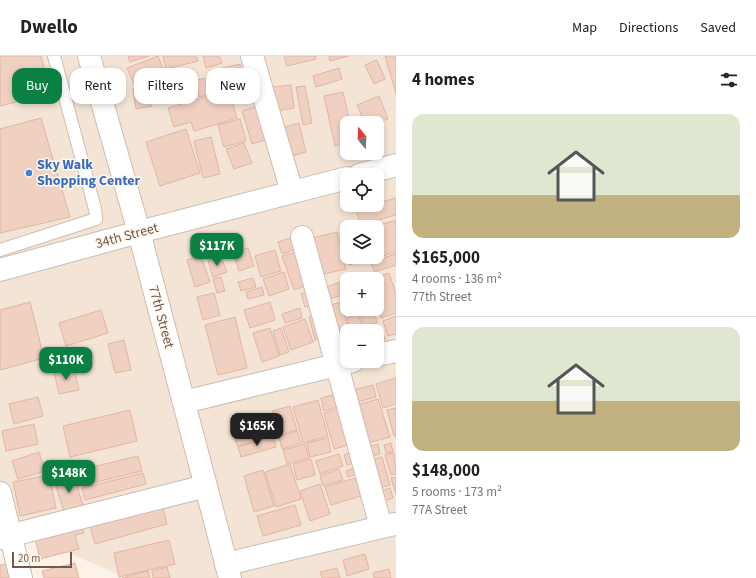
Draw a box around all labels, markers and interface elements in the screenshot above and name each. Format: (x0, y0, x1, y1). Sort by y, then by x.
text: Dwello (20, 14, 78, 41)
text: Map (572, 18, 597, 38)
text: Directions (619, 18, 678, 38)
text: Saved (700, 18, 736, 38)
chip: Buy (12, 68, 62, 104)
chip: Rent (70, 68, 126, 104)
chip: Filters (134, 68, 198, 104)
chip: New (206, 68, 260, 104)
text: 4 homes (412, 68, 474, 92)
icon: filters (718, 69, 740, 91)
north arrow (340, 116, 384, 160)
map controls (340, 116, 384, 368)
icon: home (540, 140, 612, 212)
place label: Sky Walk Shopping Center (37, 155, 141, 191)
marker: Sky Walk Shopping Center (24, 168, 34, 178)
button: locate (340, 168, 384, 212)
street label: 34th Street (93, 218, 161, 254)
button: layers (340, 220, 384, 264)
pin: $117K (189, 233, 245, 267)
text: $117K (199, 237, 235, 255)
text: $165,000 (412, 246, 480, 270)
text: 4 rooms · 136 m² (412, 270, 502, 288)
button: + (340, 272, 384, 316)
street label: 77th Street (143, 283, 179, 351)
text: 77th Street (412, 288, 472, 306)
button: − (340, 324, 384, 368)
pin: $110K (38, 347, 94, 381)
text: $110K (48, 351, 84, 369)
icon: home (540, 353, 612, 425)
pin: $165K (229, 413, 285, 447)
text: $165K (239, 417, 275, 435)
text: $148,000 (412, 459, 480, 483)
pin: $148K (41, 460, 97, 494)
text: $148K (51, 464, 87, 482)
text: 5 rooms · 173 m² (412, 483, 502, 501)
text: 77A Street (412, 501, 467, 519)
scale bar (12, 550, 72, 569)
text: 20 m (18, 551, 40, 566)

